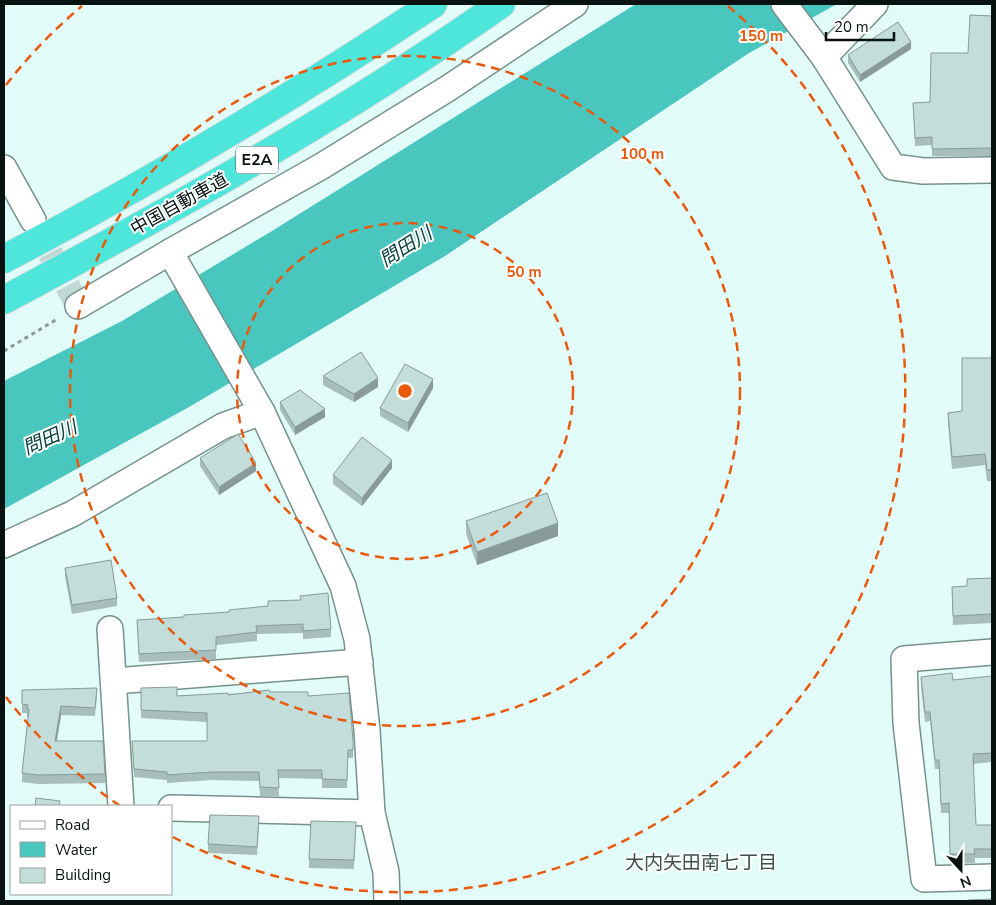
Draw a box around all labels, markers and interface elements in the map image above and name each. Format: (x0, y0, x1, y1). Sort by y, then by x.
scale bar (826, 10, 894, 42)
text: 20 m (834, 17, 869, 37)
text: 150 m (739, 26, 783, 46)
text: 100 m (620, 144, 664, 164)
road number: E2A (236, 146, 278, 174)
street label: 中国自動車道 (126, 167, 232, 241)
water label: 問田川 (375, 220, 439, 273)
text: 50 m (506, 262, 542, 282)
centre of rings (396, 382, 414, 400)
water label: 問田川 (19, 414, 83, 461)
legend (10, 805, 172, 895)
text: Road (55, 815, 90, 835)
text: Water (55, 840, 98, 860)
north arrow (936, 845, 986, 895)
district label: 大内矢田南七丁目 (625, 850, 777, 876)
text: Building (55, 865, 111, 885)
text: N (957, 871, 974, 892)

